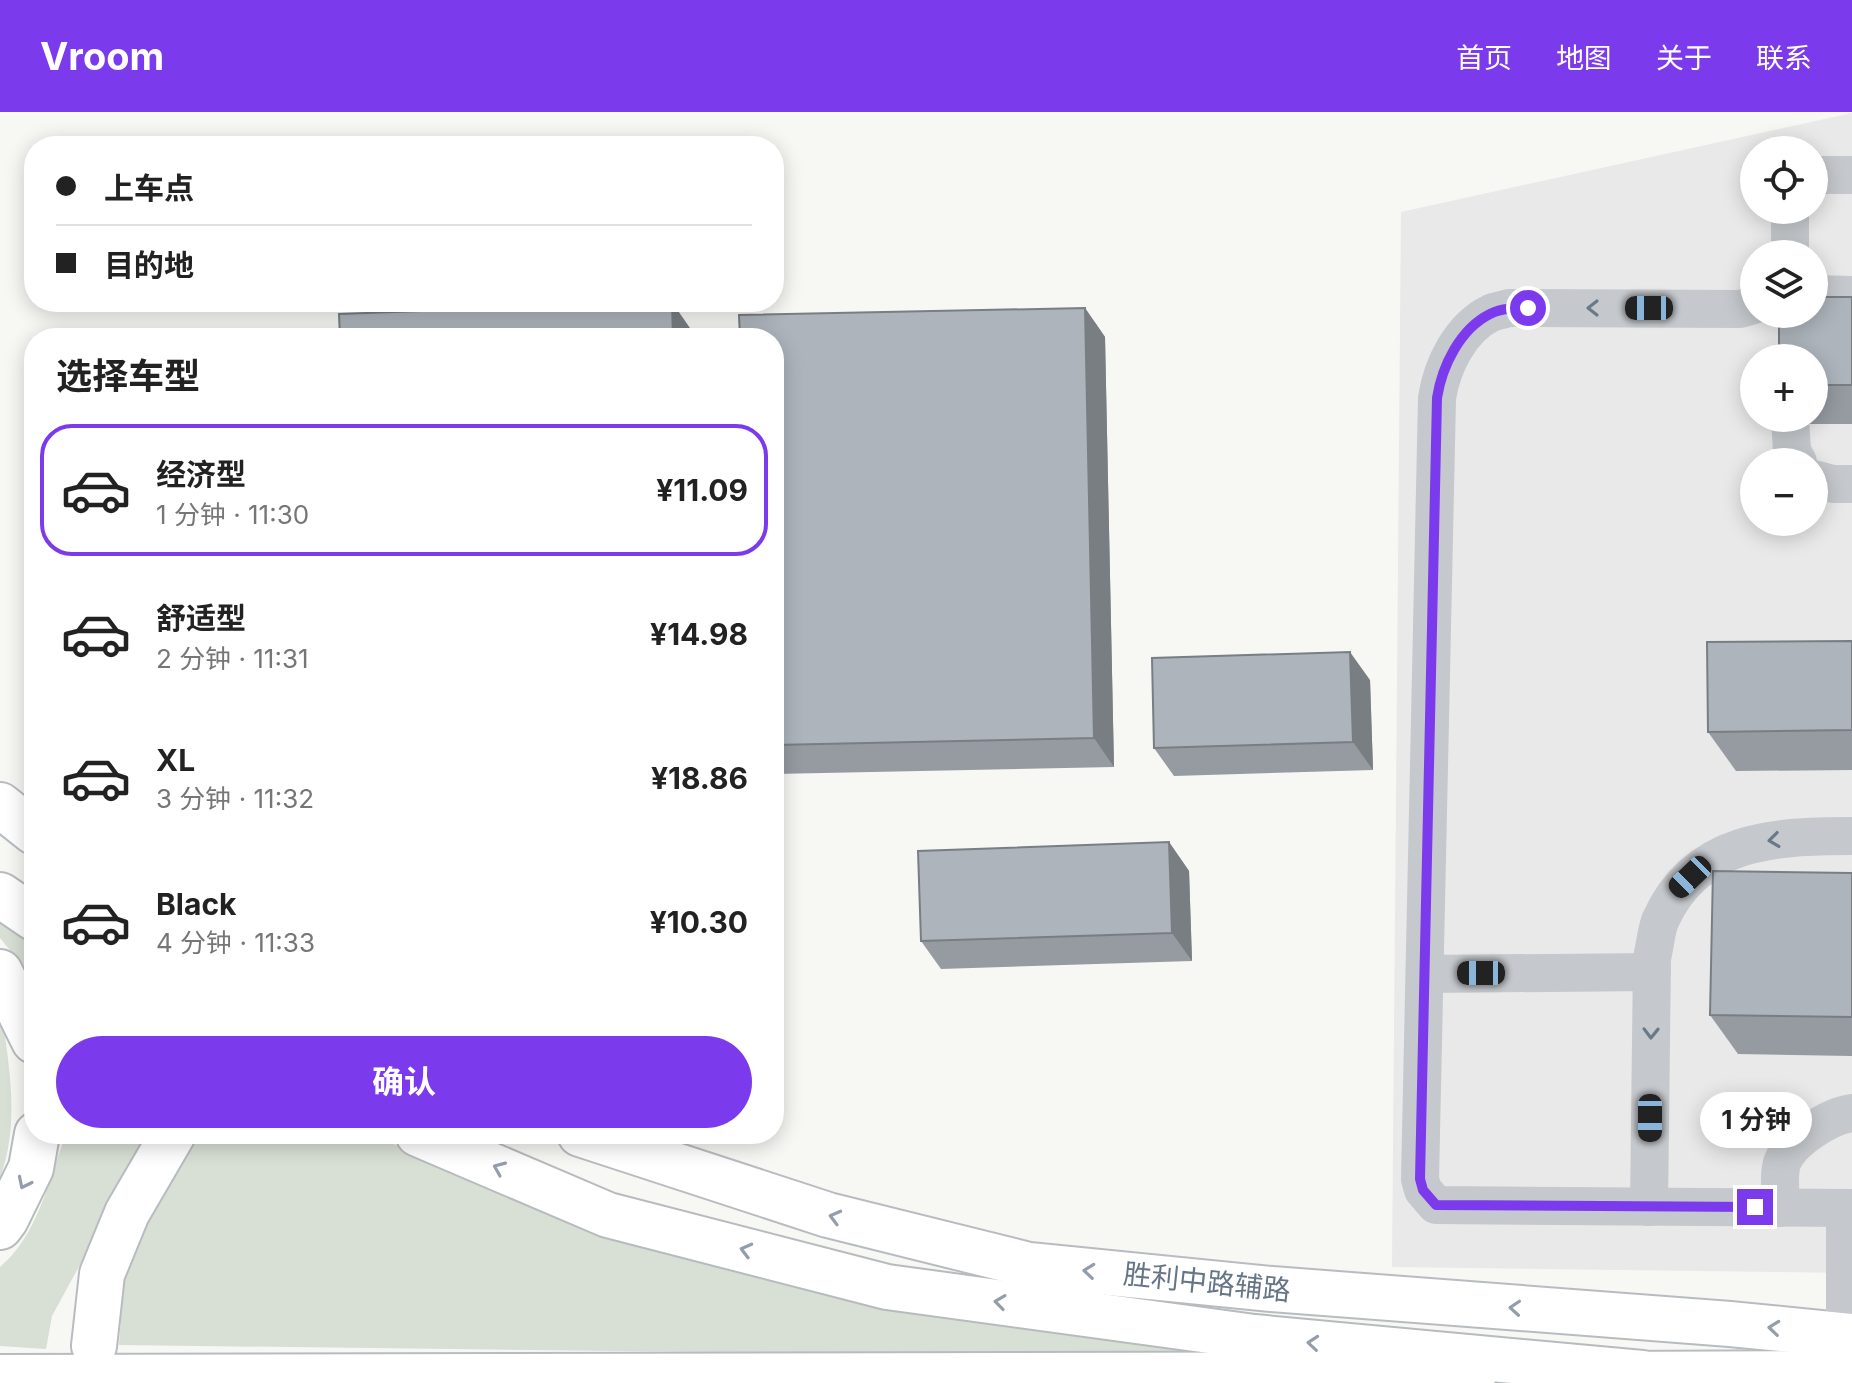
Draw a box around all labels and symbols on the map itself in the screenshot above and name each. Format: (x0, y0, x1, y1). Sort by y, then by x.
route start (1510, 290, 1546, 326)
car (1625, 296, 1673, 320)
one-way arrow (1586, 299, 1599, 317)
one-way arrow (1767, 831, 1781, 848)
car (1664, 852, 1716, 902)
car (1457, 961, 1505, 985)
one-way arrow (1643, 1027, 1660, 1040)
callout: 1 分钟 (1699, 1091, 1811, 1147)
car (1638, 1094, 1662, 1142)
one-way arrow (493, 1162, 508, 1178)
one-way arrow (18, 1174, 34, 1189)
route end (1737, 1189, 1773, 1225)
one-way arrow (829, 1209, 842, 1226)
one-way arrow (739, 1243, 753, 1260)
street label: 胜利中路辅路 (1122, 1256, 1292, 1308)
one-way arrow (1082, 1262, 1095, 1279)
one-way arrow (993, 1294, 1006, 1311)
one-way arrow (1508, 1300, 1521, 1317)
one-way arrow (1767, 1320, 1780, 1337)
one-way arrow (1306, 1335, 1319, 1352)

